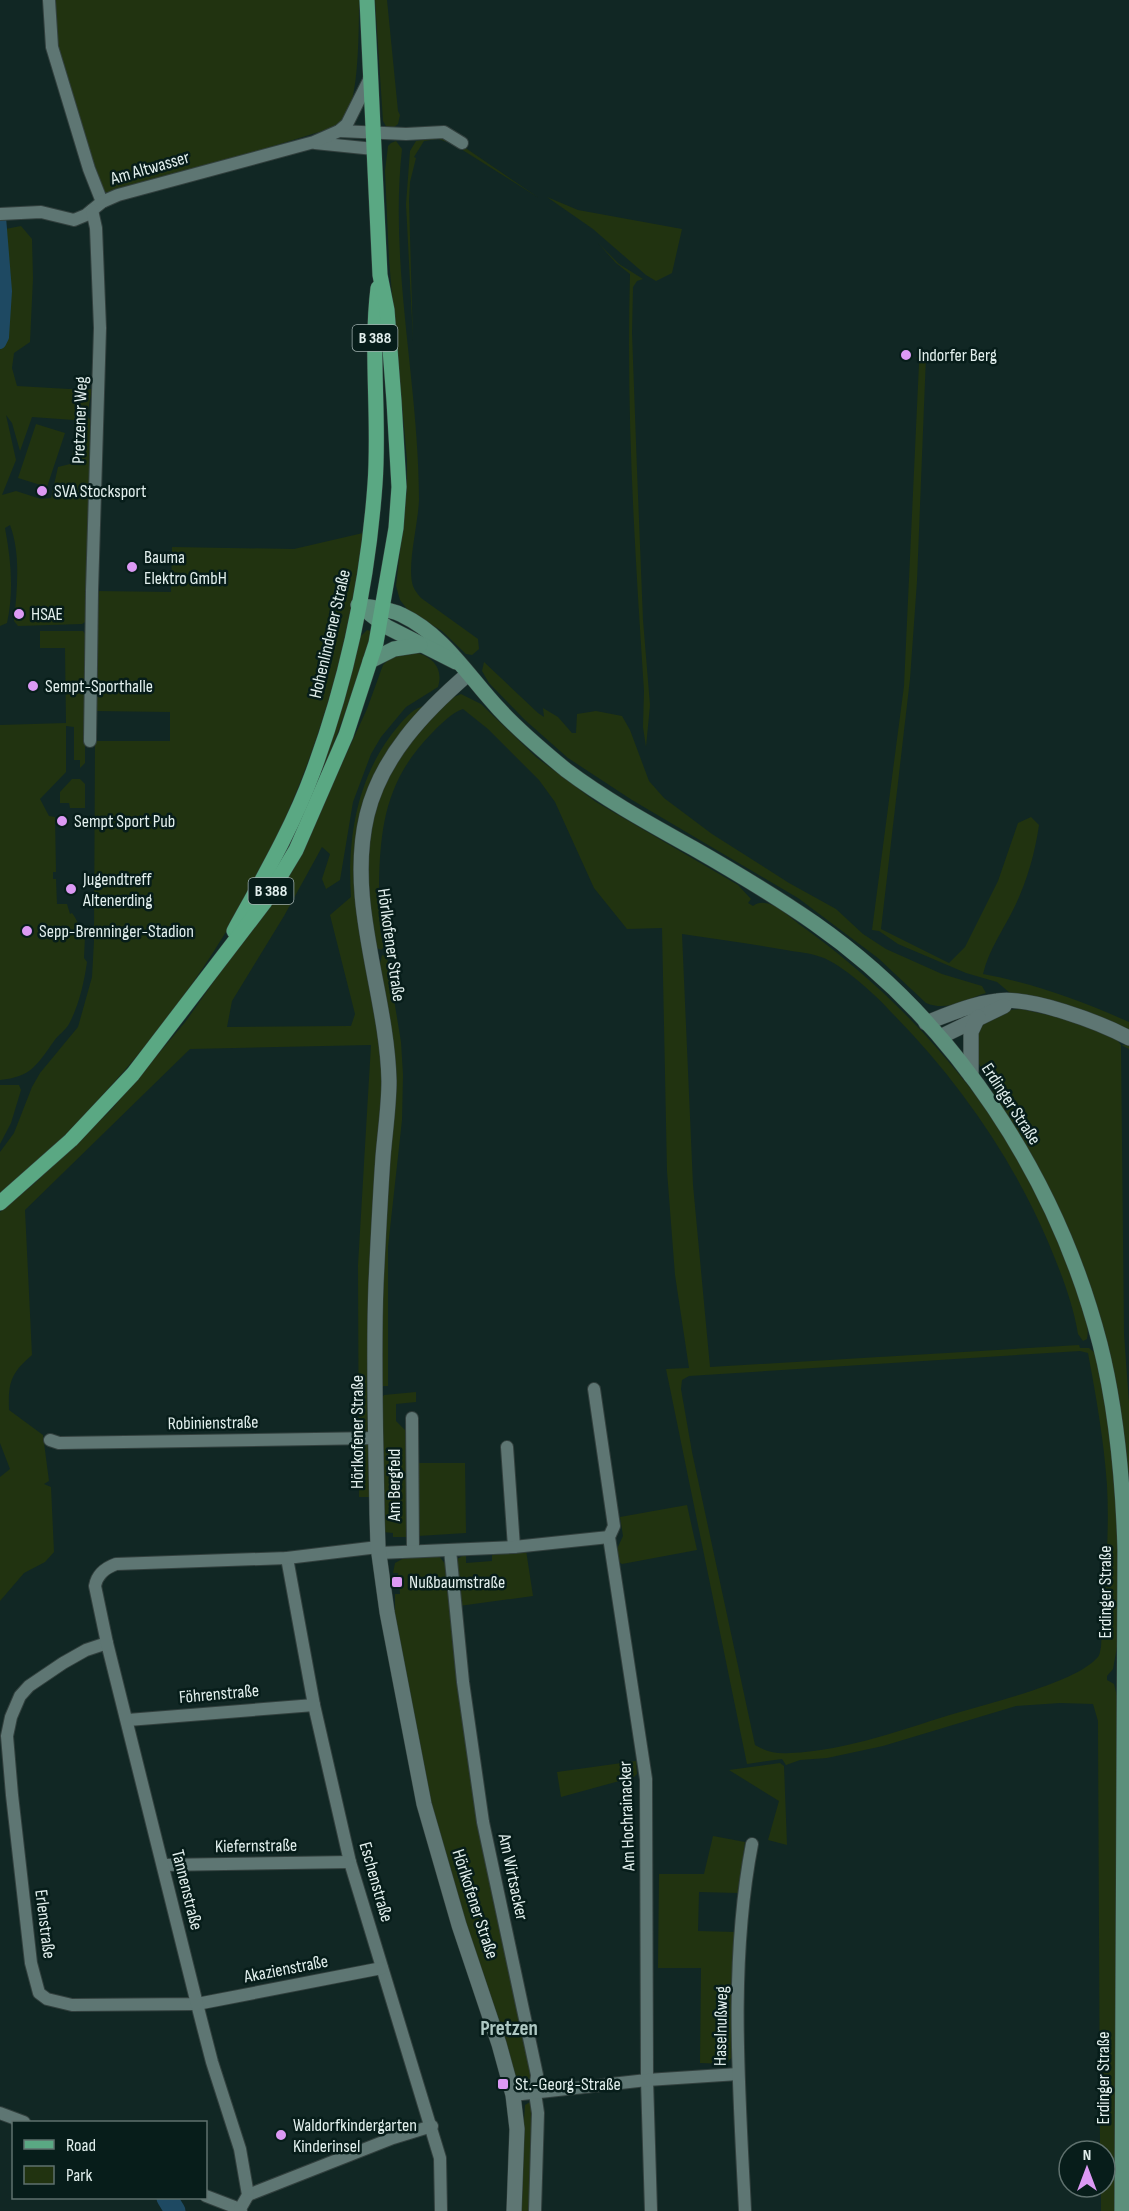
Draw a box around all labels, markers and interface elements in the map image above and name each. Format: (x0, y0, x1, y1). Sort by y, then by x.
street label: Am Altwasser (107, 147, 192, 190)
road number: B 388 (352, 325, 398, 351)
place label: Indorfer Berg (918, 345, 997, 366)
marker: Indorfer Berg (899, 348, 913, 362)
street label: Pretzener Weg (68, 376, 92, 464)
place label: SVA Stocksport (54, 481, 147, 502)
marker: SVA Stocksport (35, 484, 49, 498)
place label: Bauma Elektro GmbH (144, 547, 227, 589)
marker: Bauma Elektro GmbH (125, 560, 139, 574)
street label: Hohenlindener Straße (305, 568, 355, 700)
place label: HSAE (31, 604, 63, 625)
marker: HSAE (12, 607, 26, 621)
place label: Sempt-Sporthalle (45, 676, 153, 697)
marker: Sempt-Sporthalle (26, 679, 40, 693)
place label: Sempt Sport Pub (74, 811, 175, 832)
marker: Sempt Sport Pub (55, 814, 69, 828)
place label: Jugendtreff Altenerding (82, 869, 152, 911)
road number: B 388 (248, 878, 294, 904)
marker: Jugendtreff Altenerding (64, 882, 78, 896)
street label: Hörlkofener Straße (373, 887, 409, 1003)
place label: Sepp-Brenninger-Stadion (39, 921, 194, 942)
marker: Sepp-Brenninger-Stadion (20, 924, 34, 938)
street label: Erdinger Straße (977, 1059, 1045, 1149)
street label: Hörlkofener Straße (347, 1375, 368, 1489)
street label: Robinienstraße (167, 1412, 259, 1434)
street label: Am Bergfeld (384, 1449, 405, 1522)
street label: Erdinger Straße (1095, 1545, 1116, 1639)
place label: Nußbaumstraße (409, 1572, 505, 1593)
marker: Nußbaumstraße (390, 1575, 404, 1589)
street label: Föhrenstraße (178, 1680, 260, 1708)
street label: Am Hochrainacker (615, 1761, 639, 1872)
street label: Am Wirtsacker (493, 1831, 532, 1922)
street label: Kiefernstraße (215, 1835, 297, 1857)
street label: Eschenstraße (355, 1840, 397, 1924)
street label: Hörlkofener Straße (447, 1847, 503, 1961)
street label: Tannenstraße (167, 1848, 207, 1932)
street label: Erlenstraße (30, 1888, 60, 1960)
street label: Akazienstraße (241, 1951, 330, 1988)
street label: Haselnußweg (710, 1986, 732, 2066)
district label: Pretzen (480, 2016, 538, 2041)
street label: Erdinger Straße (1093, 2031, 1114, 2125)
place label: St.-Georg-Straße (515, 2074, 621, 2095)
marker: St.-Georg-Straße (496, 2077, 510, 2091)
place label: Waldorfkindergarten Kinderinsel (293, 2115, 417, 2157)
legend (12, 2121, 207, 2199)
marker: Waldorfkindergarten Kinderinsel (274, 2128, 288, 2142)
text: Road (66, 2135, 96, 2156)
north arrow (1057, 2139, 1117, 2199)
text: N (1083, 2146, 1091, 2165)
text: Park (66, 2165, 92, 2186)

